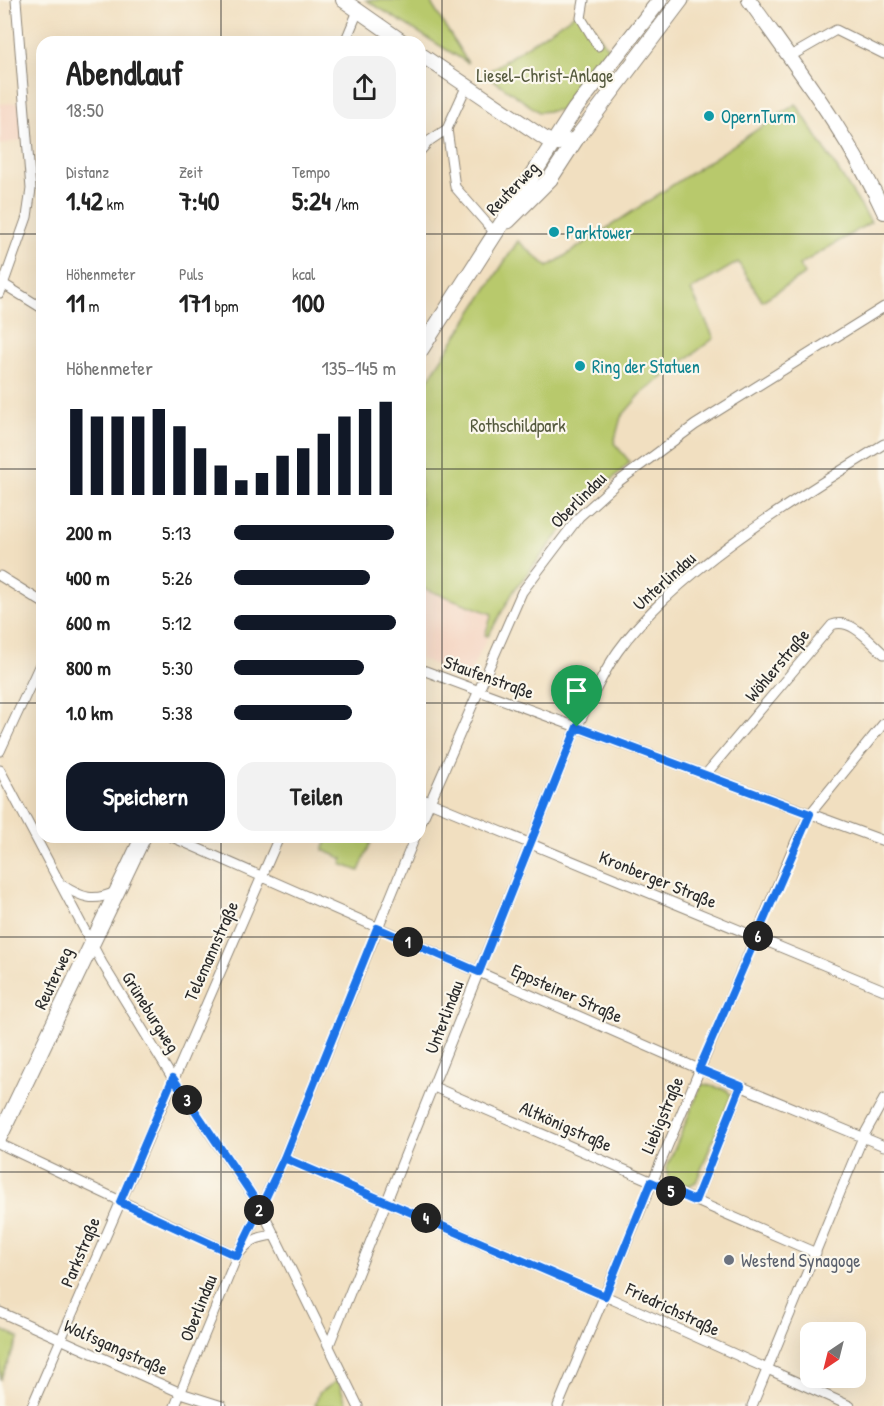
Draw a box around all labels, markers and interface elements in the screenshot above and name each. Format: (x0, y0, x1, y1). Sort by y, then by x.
text: Abendlauf (66, 51, 183, 95)
button: share (333, 56, 396, 119)
park label: Liesel-Christ-Anlage (477, 63, 613, 88)
text: 18:50 (66, 96, 104, 123)
place label: OpernTurm (721, 104, 796, 129)
marker: OpernTurm (702, 109, 716, 123)
street label: Reuterweg (480, 155, 544, 221)
text: Distanz (66, 161, 109, 183)
text: Zeit (179, 161, 203, 183)
text: Tempo (292, 161, 330, 183)
text: 1.42 (66, 183, 103, 218)
text: 7:40 (179, 183, 219, 218)
text: 5:24 (292, 183, 331, 218)
text: km (103, 193, 124, 215)
text: /km (331, 193, 359, 215)
place label: Parktower (566, 220, 632, 245)
marker: Parktower (547, 225, 561, 239)
text: Höhenmeter (66, 263, 136, 285)
text: Puls (179, 263, 204, 285)
text: kcal (292, 263, 315, 285)
text: 11 (66, 285, 85, 320)
text: 171 (179, 285, 211, 320)
text: 100 (292, 285, 325, 320)
text: m (85, 295, 99, 317)
text: bpm (211, 295, 239, 317)
text: Höhenmeter (66, 354, 153, 381)
text: 135–145 m (322, 354, 396, 381)
place label: Ring der Statuen (592, 354, 700, 379)
marker: Ring der Statuen (573, 359, 587, 373)
park label: Rothschildpark (470, 413, 566, 438)
street label: Oberlindau (545, 467, 611, 533)
text: 200 m (66, 519, 111, 546)
text: 5:13 (162, 519, 191, 546)
street label: Unterlindau (627, 546, 701, 616)
text: 400 m (66, 564, 110, 591)
text: 5:26 (162, 564, 192, 591)
text: 600 m (66, 609, 110, 636)
text: 5:12 (162, 609, 192, 636)
street label: Wöhlerstraße (739, 623, 815, 707)
street label: Staufenstraße (440, 649, 538, 705)
text: 800 m (66, 654, 111, 681)
text: 5:30 (162, 654, 193, 681)
pin (551, 665, 602, 727)
icon: arrive (560, 674, 593, 707)
text: 1.0 km (66, 699, 113, 726)
text: 5:38 (162, 699, 193, 726)
button: Speichern (66, 762, 225, 831)
button: Teilen (237, 762, 396, 831)
street label: Kronberger Straße (596, 844, 720, 914)
street label: Telemannstraße (178, 897, 244, 1005)
pin: 6 (743, 921, 773, 951)
text: 6 (755, 925, 761, 947)
pin: 1 (393, 927, 423, 957)
text: 1 (405, 931, 411, 953)
street label: Reuterweg (28, 943, 78, 1013)
street label: Eppsteiner Straße (507, 957, 627, 1029)
street label: Grüneburgweg (116, 967, 186, 1057)
street label: Unterlindau (419, 977, 469, 1057)
street label: Liebigstraße (635, 1073, 689, 1157)
pin: 3 (172, 1085, 202, 1115)
text: 3 (183, 1089, 191, 1111)
street label: Altkönigstraße (516, 1095, 616, 1157)
pin: 5 (656, 1176, 686, 1206)
text: 5 (668, 1180, 674, 1202)
pin: 2 (244, 1195, 274, 1225)
text: 2 (255, 1199, 263, 1221)
pin: 4 (411, 1203, 441, 1233)
text: 4 (423, 1207, 429, 1229)
street label: Parkstraße (54, 1213, 106, 1291)
place label: Westend Synagoge (741, 1248, 860, 1273)
marker: Westend Synagoge (722, 1253, 736, 1267)
street label: Oberlindau (173, 1271, 223, 1345)
street label: Friedrichstraße (621, 1276, 724, 1342)
street label: Wolfsgangstraße (60, 1313, 172, 1381)
north arrow (800, 1322, 866, 1388)
map controls (800, 1322, 866, 1388)

